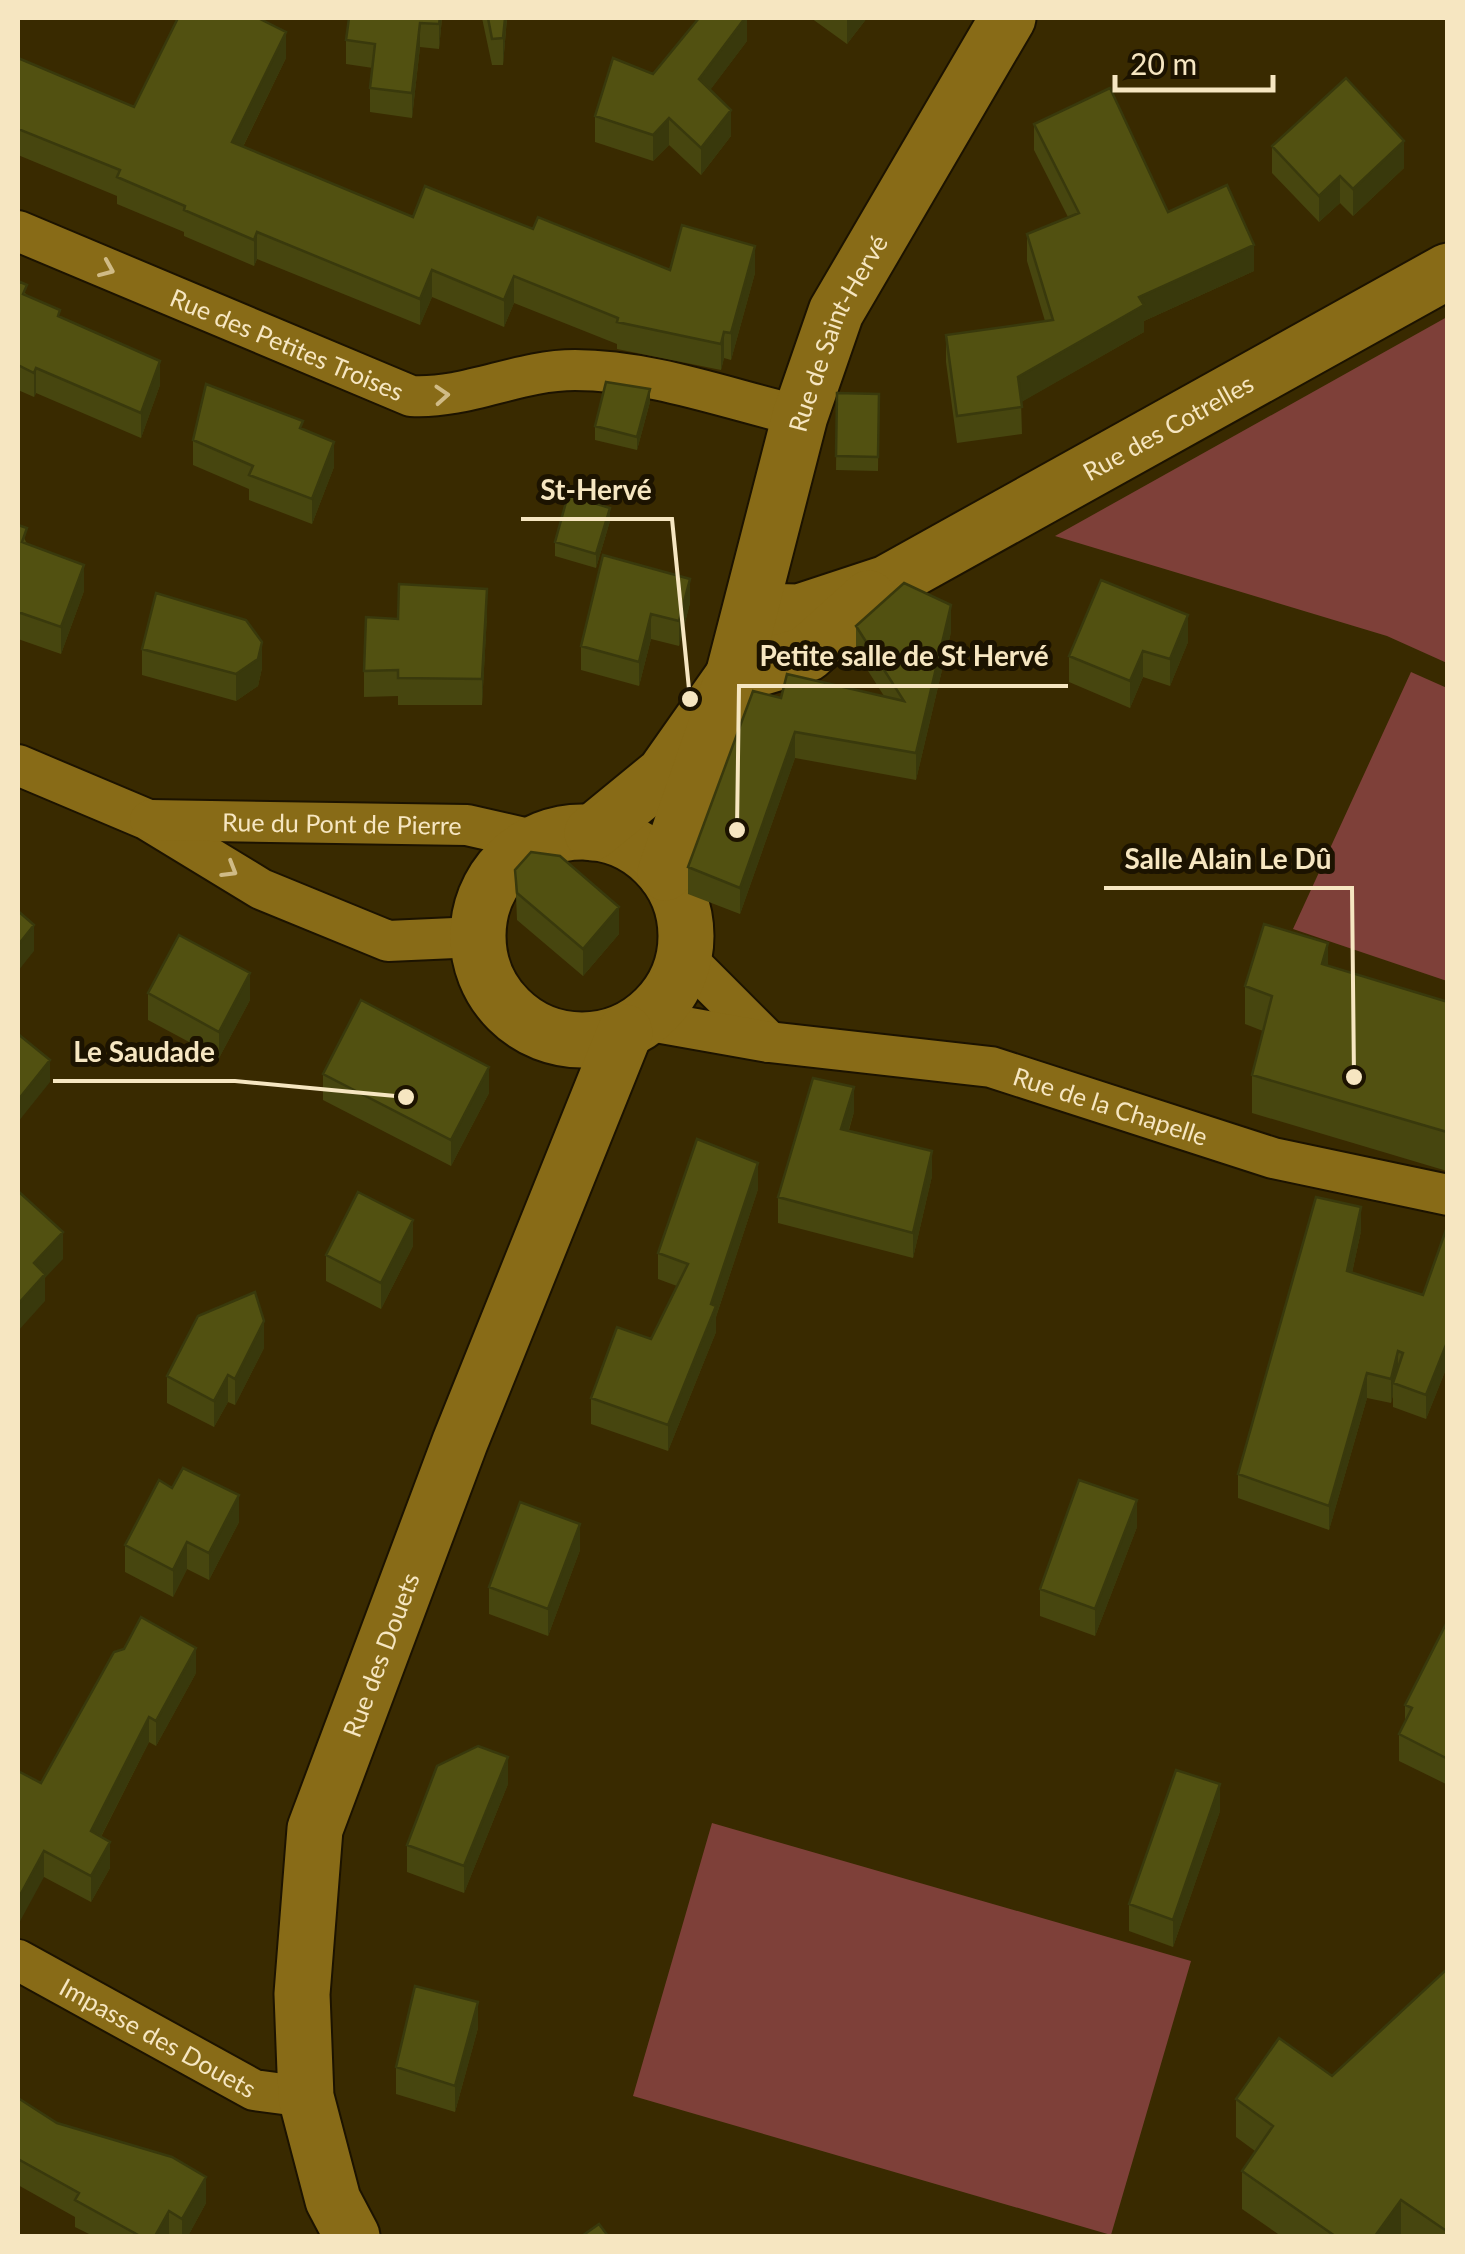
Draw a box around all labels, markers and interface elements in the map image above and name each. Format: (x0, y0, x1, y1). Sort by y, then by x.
scale bar (1115, 30, 1272, 92)
text: 20 m (1130, 45, 1197, 81)
street label: Rue de Saint-Hervé (782, 229, 893, 435)
one-way arrow (97, 257, 115, 277)
street label: Rue des Petites Troises (166, 282, 408, 406)
street label: Rue des Cotrelles (1077, 367, 1258, 486)
one-way arrow (434, 385, 450, 407)
callout: St-Hervé (521, 461, 672, 519)
text: St-Hervé (540, 472, 652, 506)
callout: Petite salle de St Hervé (739, 628, 1068, 686)
text: Petite salle de St Hervé (759, 638, 1049, 672)
street label: Rue du Pont de Pierre (222, 806, 462, 840)
callout: Salle Alain Le Dû (1104, 830, 1352, 888)
text: Salle Alain Le Dû (1125, 841, 1331, 875)
one-way arrow (219, 858, 237, 877)
callout: Le Saudade (53, 1023, 235, 1081)
text: Le Saudade (73, 1034, 215, 1068)
street label: Rue de la Chapelle (1010, 1060, 1212, 1151)
street label: Rue des Douets (336, 1568, 425, 1741)
street label: Impasse des Douets (55, 1971, 262, 2103)

